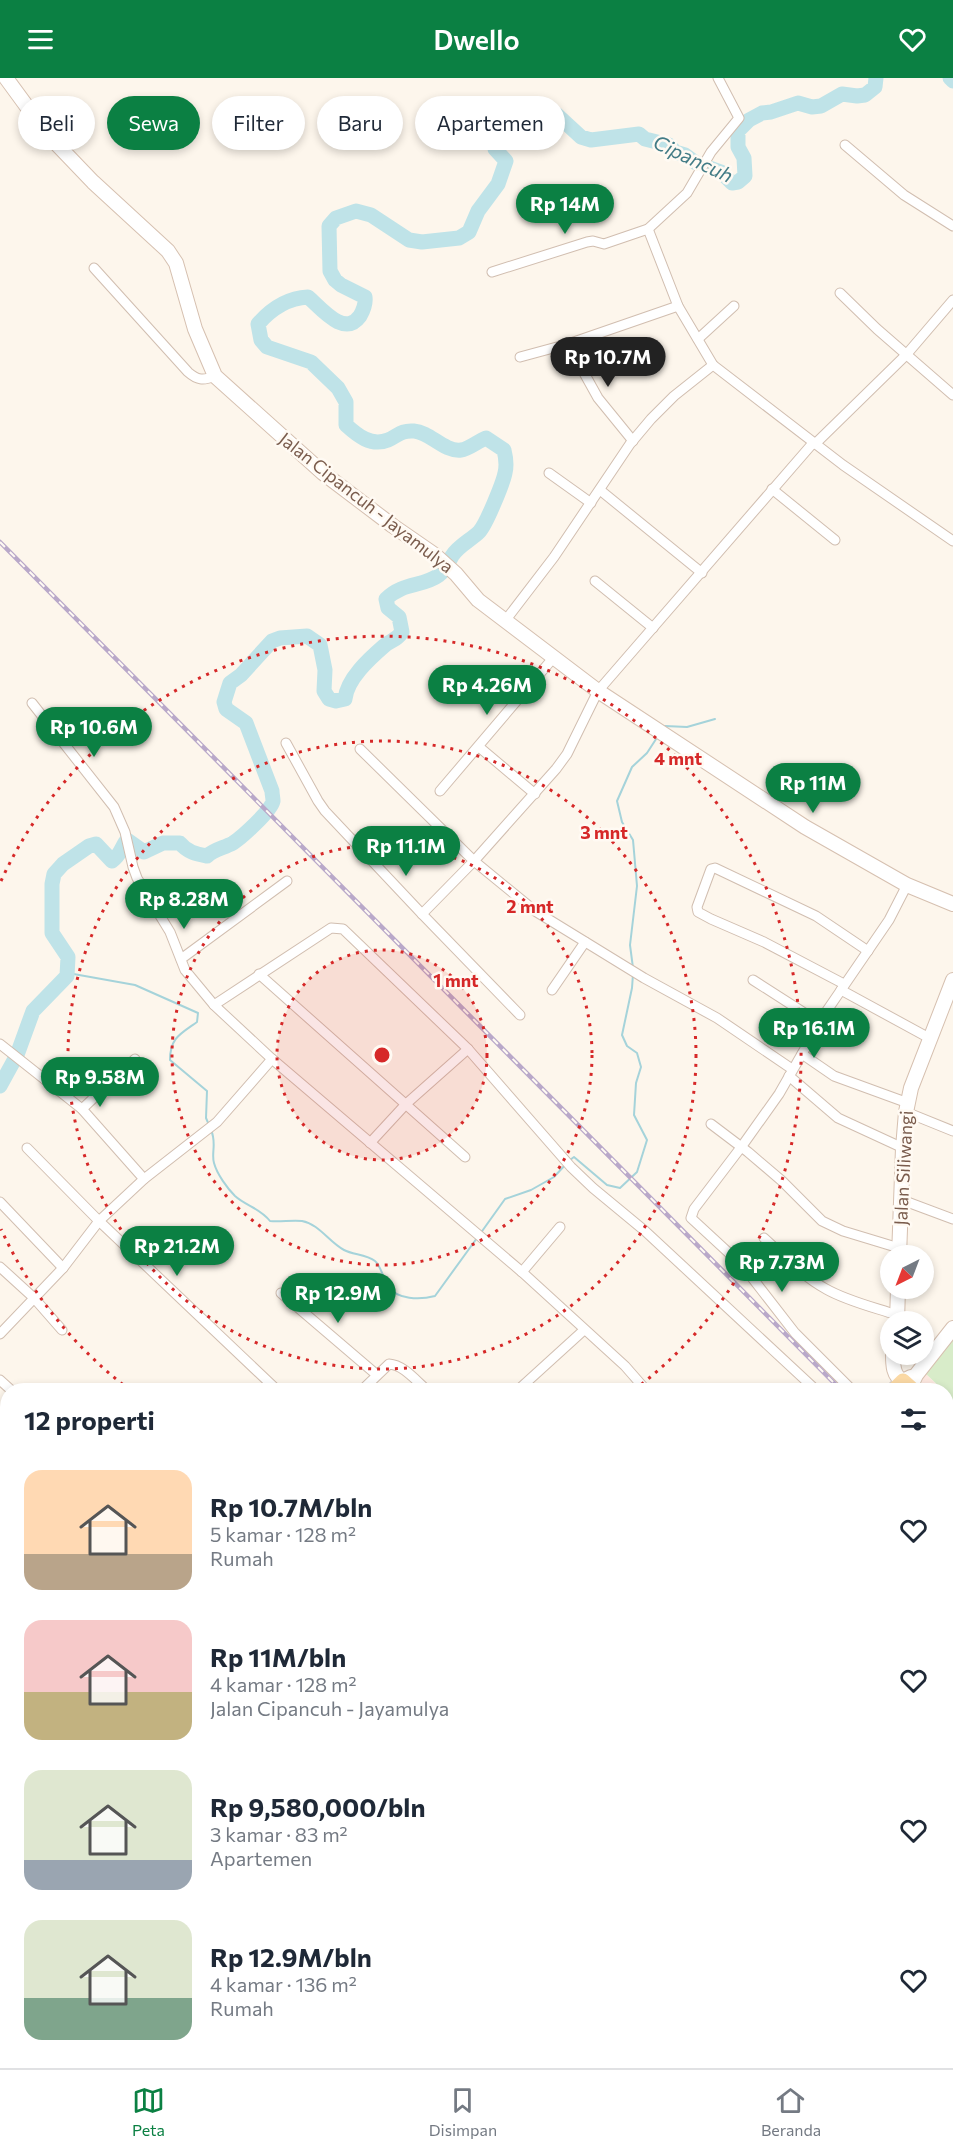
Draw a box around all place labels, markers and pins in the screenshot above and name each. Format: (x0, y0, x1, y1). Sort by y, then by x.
pin: Rp 14M (516, 184, 614, 235)
pin: Rp 10.7M (546, 337, 670, 388)
pin: Rp 4.26M (425, 665, 549, 716)
pin: Rp 10.6M (32, 707, 156, 758)
pin: Rp 11M (764, 763, 862, 814)
pin: Rp 11.1M (344, 826, 468, 877)
pin: Rp 8.28M (122, 879, 246, 930)
pin: Rp 16.1M (752, 1008, 876, 1059)
centre of rings (372, 1045, 392, 1065)
pin: Rp 9.58M (38, 1057, 162, 1108)
pin: Rp 21.2M (115, 1226, 239, 1277)
pin: Rp 7.73M (720, 1242, 844, 1293)
pin: Rp 12.9M (276, 1273, 400, 1324)

